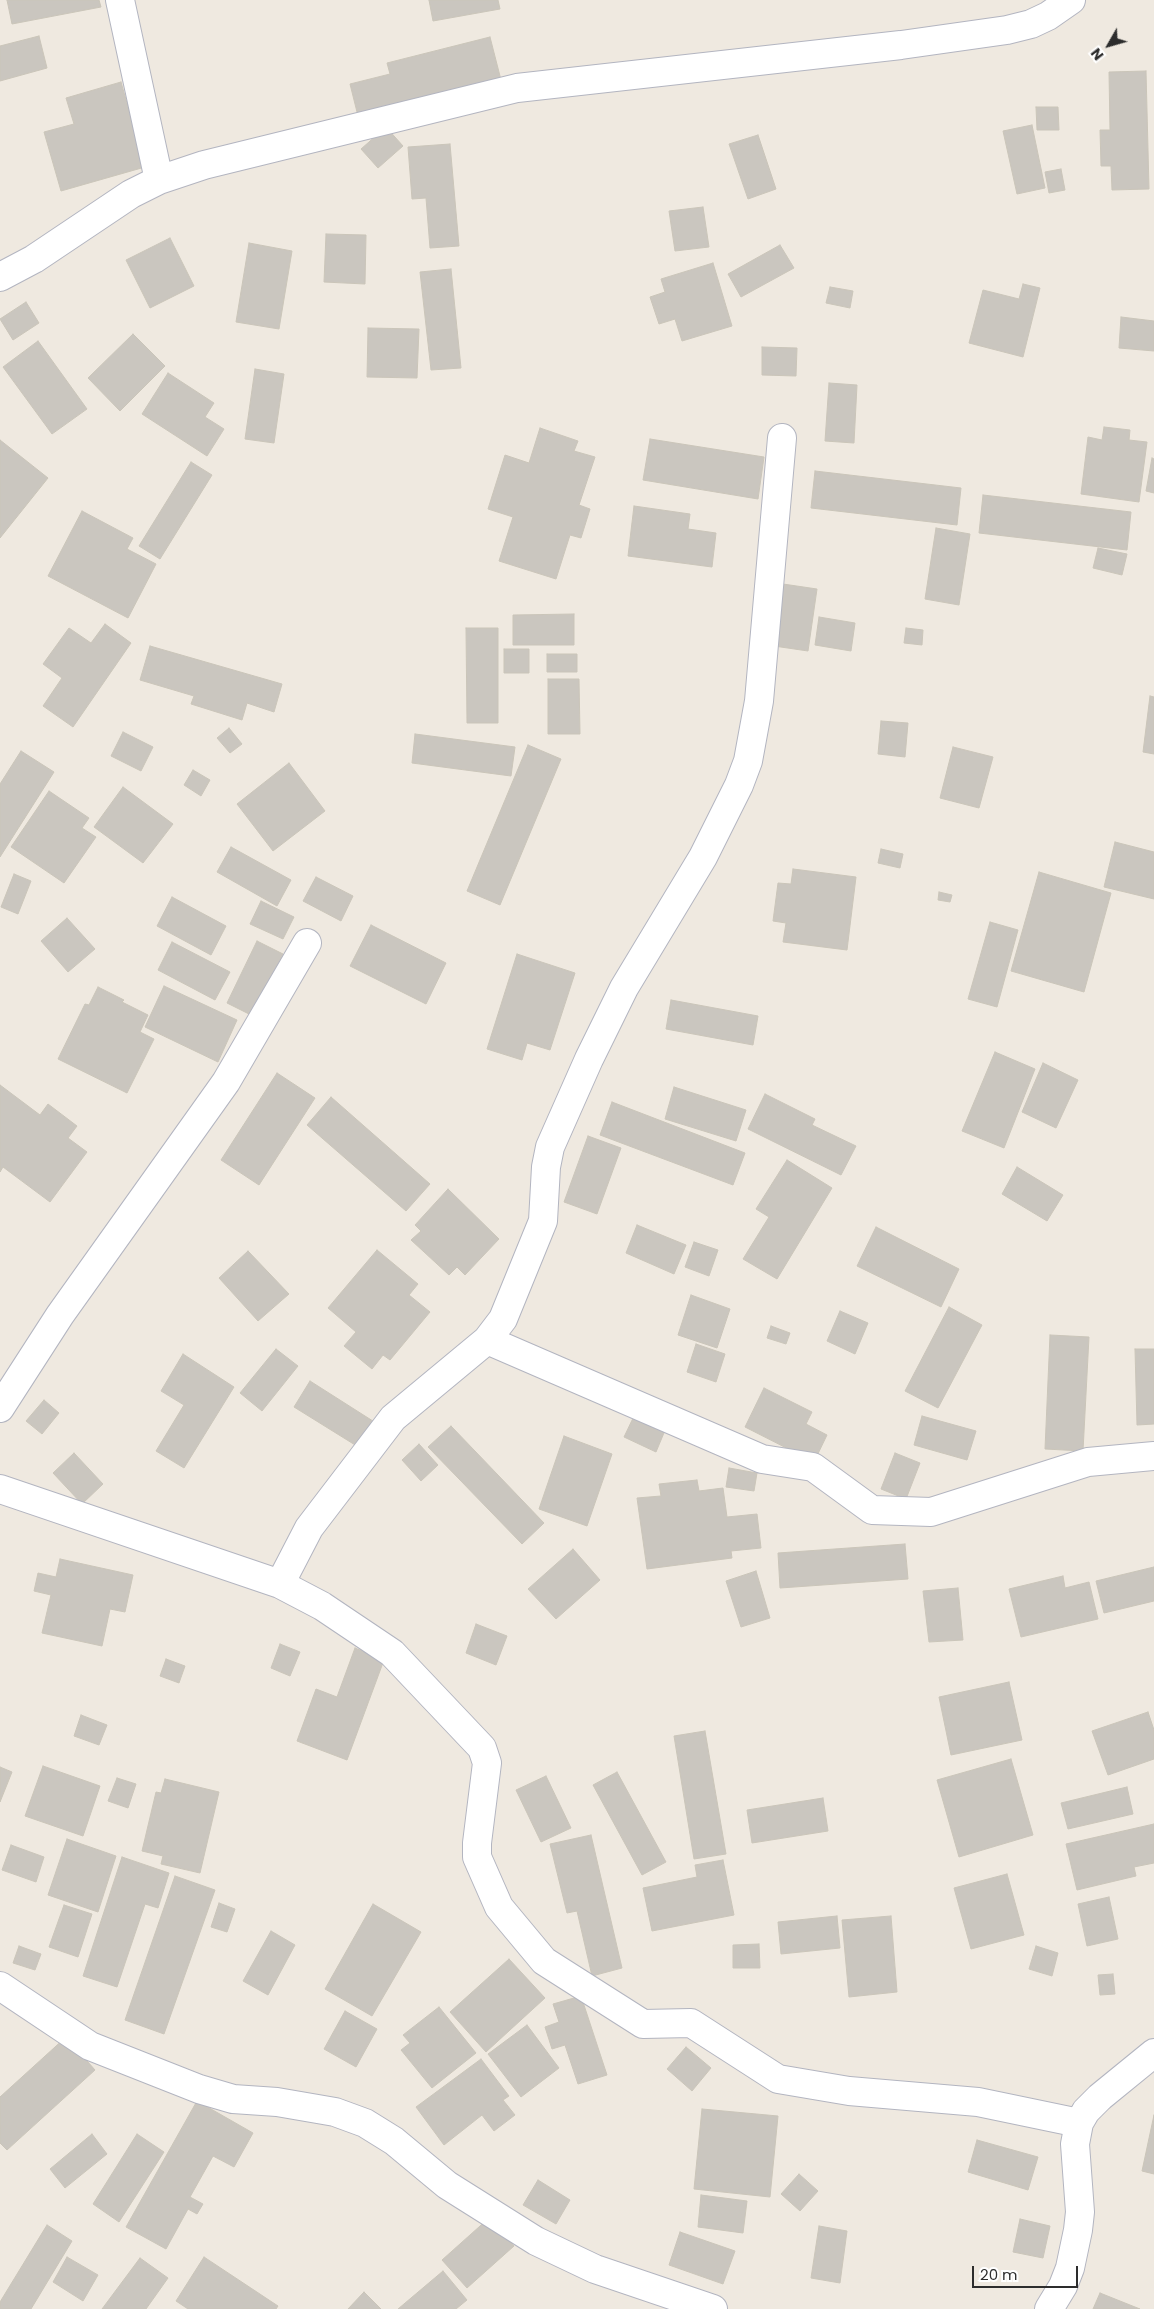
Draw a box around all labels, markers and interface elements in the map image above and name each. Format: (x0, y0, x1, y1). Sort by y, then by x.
north arrow (1084, 20, 1134, 70)
text: N (1086, 44, 1108, 65)
scale bar (974, 2256, 1080, 2288)
text: 20 m (980, 2264, 1018, 2285)

